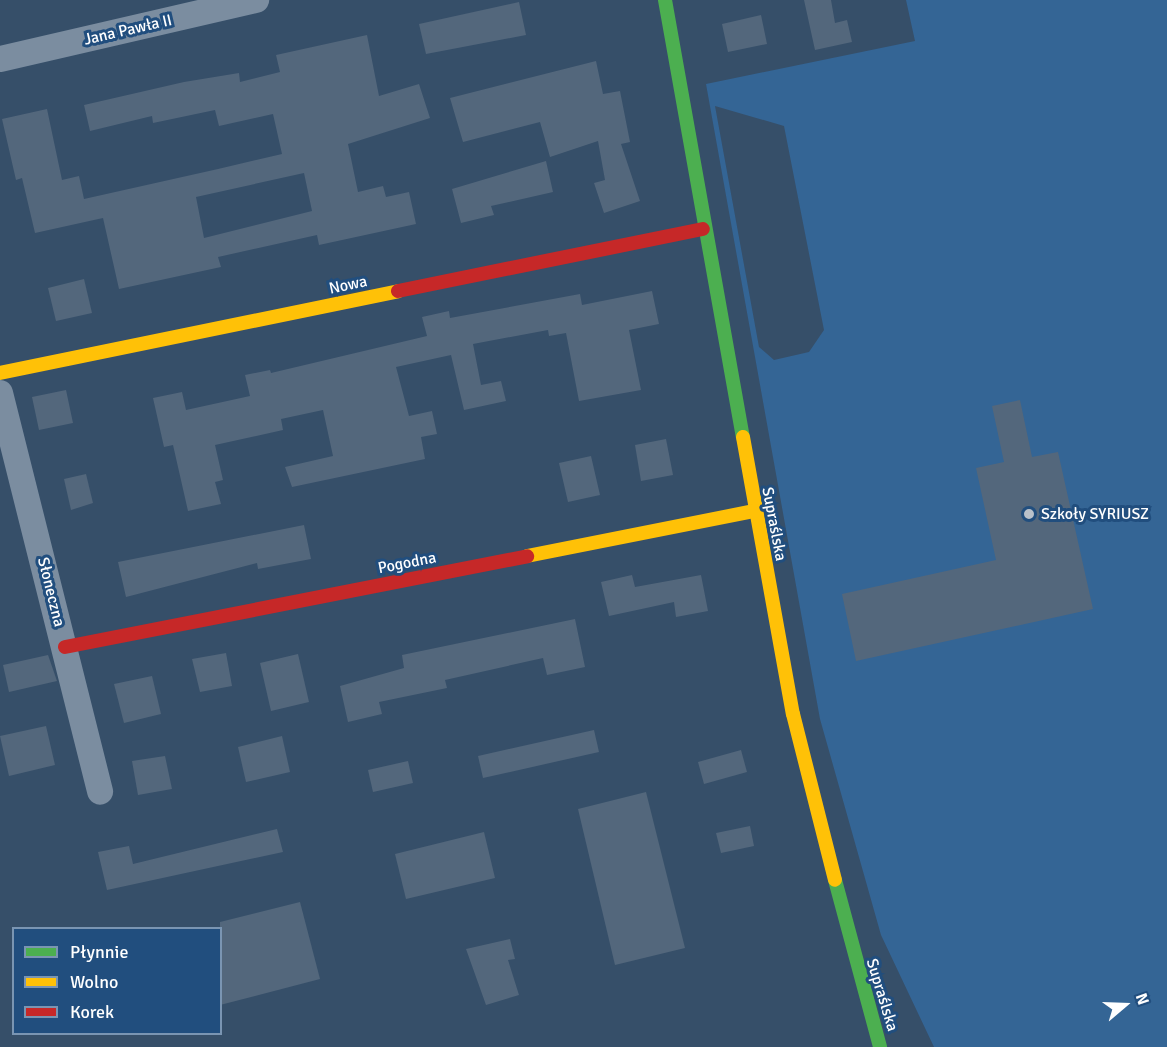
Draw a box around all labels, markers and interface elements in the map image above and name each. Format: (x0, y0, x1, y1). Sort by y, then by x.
street label: Jana Pawła II (82, 11, 174, 49)
street label: Nowa (327, 272, 369, 298)
street label: Supraślska (757, 485, 791, 563)
place label: Szkoły SYRIUSZ (1041, 504, 1149, 524)
marker: Szkoły SYRIUSZ (1022, 507, 1036, 521)
street label: Pogodna (376, 548, 438, 578)
street label: Słoneczna (33, 555, 69, 629)
legend (12, 927, 222, 1035)
text: Płynnie (70, 941, 128, 963)
street label: Supraślska (862, 956, 902, 1034)
text: Wolno (70, 971, 118, 993)
north arrow (1095, 975, 1155, 1035)
text: N (1131, 991, 1153, 1008)
text: Korek (70, 1001, 114, 1023)

